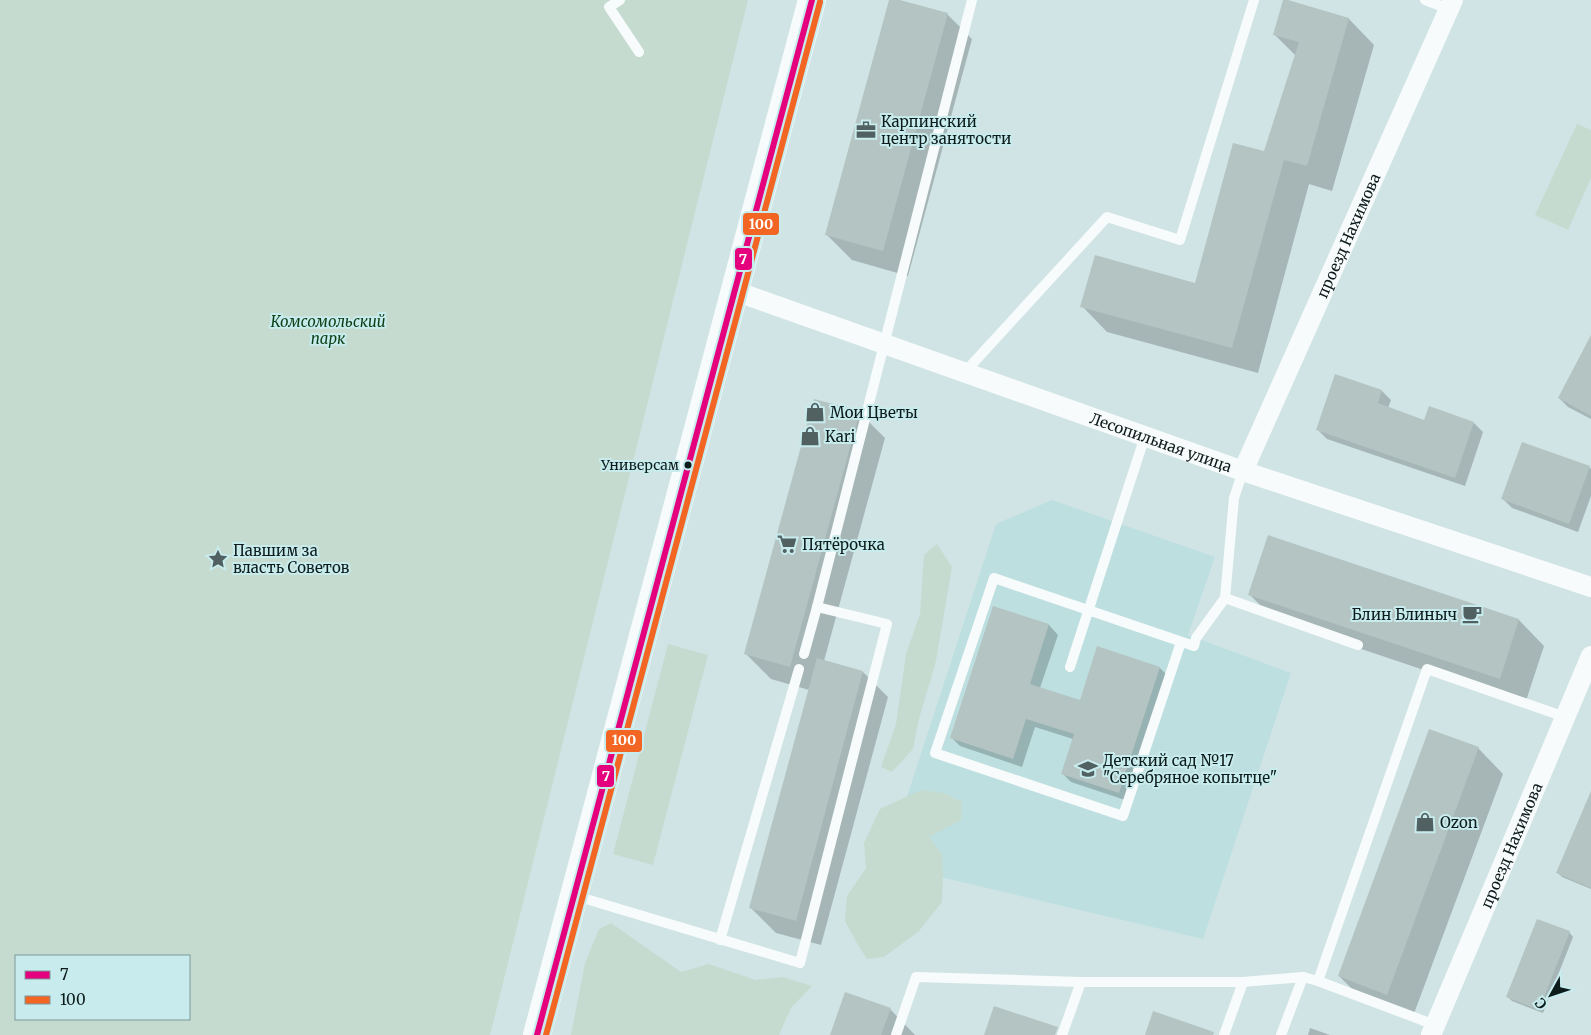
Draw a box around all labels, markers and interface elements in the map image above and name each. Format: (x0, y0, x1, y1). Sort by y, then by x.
place label: Карпинский центр занятости (881, 112, 1011, 148)
office icon: Карпинский центр занятости (855, 119, 877, 141)
street label: проезд Нахимова (1312, 170, 1384, 301)
line badge: 100 (742, 212, 780, 236)
text: 100 (749, 215, 773, 233)
line badge: 7 (734, 247, 753, 271)
text: 7 (739, 250, 747, 268)
park label: Комсомольский парк (270, 312, 386, 348)
shop icon: Мои Цветы (804, 401, 826, 423)
place label: Мои Цветы (830, 403, 918, 422)
street label: Лесопильная улица (1087, 408, 1235, 476)
shop icon: Kari (799, 425, 821, 447)
place label: Kari (825, 427, 856, 446)
place label: Универсам (600, 456, 680, 474)
marker: Универсам (683, 460, 693, 470)
supermarket icon: Пятёрочка (776, 533, 798, 555)
place label: Пятёрочка (802, 535, 885, 554)
place label: Павшим за власть Советов (233, 541, 350, 577)
place icon: Павшим за власть Советов (207, 548, 229, 570)
cafe icon: Блин Блиныч (1461, 603, 1483, 625)
place label: Блин Блиныч (1352, 605, 1457, 624)
line badge: 100 (605, 729, 643, 753)
text: 100 (612, 731, 636, 749)
place label: Детский сад №17 "Серебряное копытце" (1103, 751, 1277, 787)
school or university icon: Детский сад №17 "Серебряное копытце" (1077, 758, 1099, 780)
line badge: 7 (596, 764, 615, 788)
text: 7 (602, 767, 610, 785)
street label: проезд Нахимова (1476, 780, 1546, 911)
shop icon: Ozon (1414, 811, 1436, 833)
place label: Ozon (1440, 813, 1478, 832)
legend (15, 955, 190, 1020)
text: 7 (60, 965, 69, 984)
north arrow (1526, 970, 1576, 1020)
text: 100 (60, 990, 86, 1009)
text: С (1531, 994, 1551, 1013)

